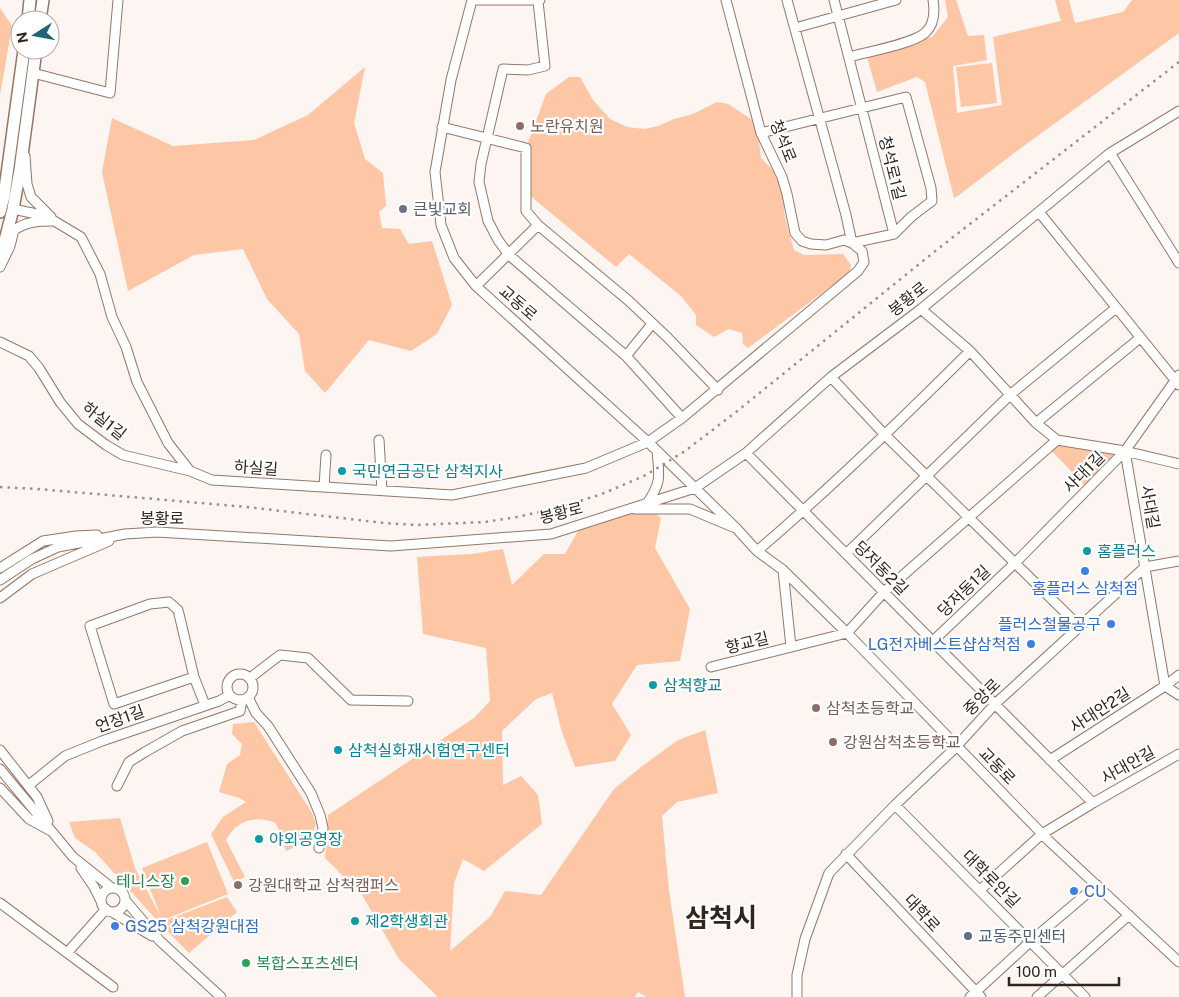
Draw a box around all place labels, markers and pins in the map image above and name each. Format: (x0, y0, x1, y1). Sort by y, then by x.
place label: 노란유치원 (530, 117, 604, 136)
marker: 노란유치원 (514, 120, 526, 132)
place label: 큰빛교회 (413, 200, 472, 219)
marker: 큰빛교회 (397, 203, 409, 215)
place label: 국민연금공단 삼척지사 (352, 462, 503, 481)
marker: 국민연금공단 삼척지사 (336, 465, 348, 477)
place label: 홈플러스 (1097, 542, 1156, 561)
marker: 홈플러스 (1081, 545, 1093, 557)
marker: 홈플러스 삼척점 (1079, 565, 1091, 577)
place label: 홈플러스 삼척점 (1032, 579, 1138, 598)
place label: 플러스철물공구 (998, 615, 1101, 634)
marker: 플러스철물공구 (1105, 618, 1117, 630)
place label: LG전자베스트샵삼척점 (868, 635, 1021, 654)
marker: LG전자베스트샵삼척점 (1025, 638, 1037, 650)
place label: 삼척향교 (663, 676, 722, 695)
marker: 삼척향교 (647, 679, 659, 691)
place label: 삼척초등학교 (826, 699, 914, 718)
marker: 삼척초등학교 (810, 702, 822, 714)
place label: 강원삼척초등학교 (843, 733, 961, 752)
marker: 강원삼척초등학교 (827, 736, 839, 748)
place label: 삼척실화재시험연구센터 (348, 741, 510, 760)
marker: 삼척실화재시험연구센터 (332, 744, 344, 756)
place label: 야외공영장 (269, 830, 343, 849)
marker: 야외공영장 (253, 833, 265, 845)
place label: 테니스장 (116, 872, 175, 891)
marker: 테니스장 (179, 875, 191, 887)
place label: 강원대학교 삼척캠퍼스 (248, 876, 399, 895)
marker: 강원대학교 삼척캠퍼스 (232, 879, 244, 891)
place label: CU (1084, 882, 1106, 901)
marker: CU (1068, 885, 1080, 897)
place label: 제2학생회관 (365, 912, 448, 931)
marker: 제2학생회관 (349, 915, 361, 927)
place label: GS25 삼척강원대점 (125, 917, 259, 936)
marker: GS25 삼척강원대점 (109, 920, 121, 932)
place label: 교동주민센터 (978, 927, 1066, 946)
marker: 교동주민센터 (962, 930, 974, 942)
place label: 복합스포츠센터 (256, 954, 359, 973)
marker: 복합스포츠센터 (240, 957, 252, 969)

